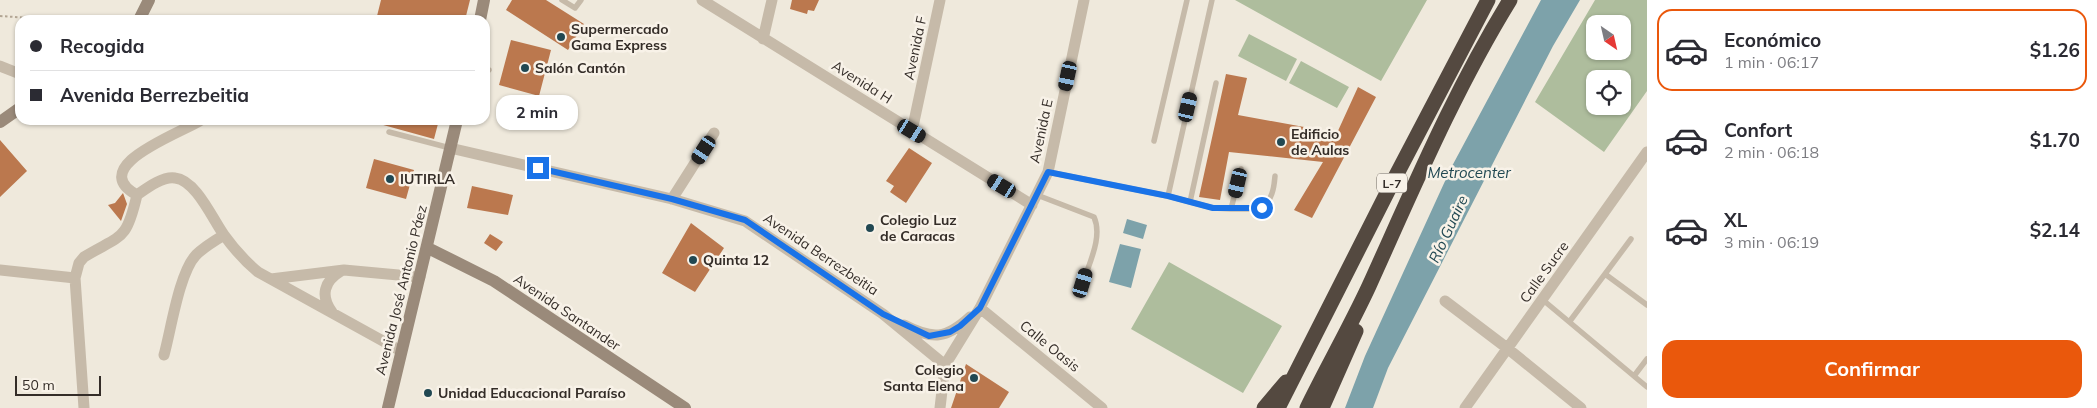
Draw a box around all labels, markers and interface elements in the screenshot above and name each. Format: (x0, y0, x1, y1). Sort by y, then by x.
street label: Avenida F (899, 14, 931, 82)
north arrow (1586, 15, 1631, 60)
map controls (1586, 15, 1631, 115)
place label: Supermercado Gama Express (571, 20, 669, 54)
icon: car (1664, 28, 1709, 73)
text: Económico (1724, 28, 1821, 52)
marker: Supermercado Gama Express (555, 31, 567, 43)
text: Recogida (60, 34, 144, 58)
text: $1.26 (2030, 38, 2080, 62)
text: 1 min · 06:17 (1724, 52, 1819, 72)
street label: Avenida H (829, 56, 895, 108)
place label: Salón Cantón (535, 59, 625, 77)
car (1057, 60, 1078, 92)
marker: Salón Cantón (519, 62, 531, 74)
button: locate (1586, 70, 1631, 115)
text: Avenida Berrezbeitia (60, 83, 249, 107)
car (1177, 91, 1198, 123)
callout: 2 min (497, 96, 579, 130)
street label: Avenida E (1025, 97, 1057, 165)
text: 2 min (516, 102, 558, 122)
car (895, 117, 928, 145)
icon: car (1664, 118, 1709, 163)
text: Confort (1724, 118, 1792, 142)
place label: Edificio de Aulas (1291, 125, 1349, 159)
text: $1.70 (2030, 128, 2080, 152)
car (689, 133, 718, 167)
marker: Edificio de Aulas (1275, 136, 1287, 148)
text: 2 min · 06:18 (1724, 142, 1819, 162)
route end (527, 157, 549, 179)
water label: Metrocenter (1427, 163, 1511, 182)
car (1227, 167, 1248, 199)
place label: IUTIRLA (400, 170, 455, 188)
car (985, 172, 1018, 200)
marker: IUTIRLA (384, 173, 396, 185)
road number: L-7 (1377, 174, 1407, 192)
water label: Río Guaire (1424, 192, 1472, 266)
route start (1251, 197, 1273, 219)
street label: Avenida José Antonio Páez (371, 203, 431, 377)
icon: car (1664, 208, 1709, 253)
text: XL (1724, 208, 1747, 232)
street label: Avenida Berrezbeitia (760, 209, 882, 299)
place label: Colegio Luz de Caracas (880, 211, 957, 245)
text: $2.14 (2030, 218, 2080, 242)
marker: Colegio Luz de Caracas (864, 222, 876, 234)
text: 3 min · 06:19 (1724, 232, 1819, 252)
street label: Calle Sucre (1516, 238, 1572, 306)
place label: Quinta 12 (703, 251, 769, 269)
marker: Quinta 12 (687, 254, 699, 266)
car (1071, 266, 1094, 300)
street label: Avenida Santander (510, 270, 625, 355)
street label: Calle Oasis (1016, 316, 1084, 376)
button: Confirmar (1662, 340, 2082, 398)
place label: Colegio Santa Elena (883, 361, 964, 395)
marker: Colegio Santa Elena (968, 372, 980, 384)
scale bar (15, 373, 101, 396)
text: 50 m (22, 376, 55, 394)
place label: Unidad Educacional Paraíso (438, 384, 626, 402)
marker: Unidad Educacional Paraíso (422, 387, 434, 399)

